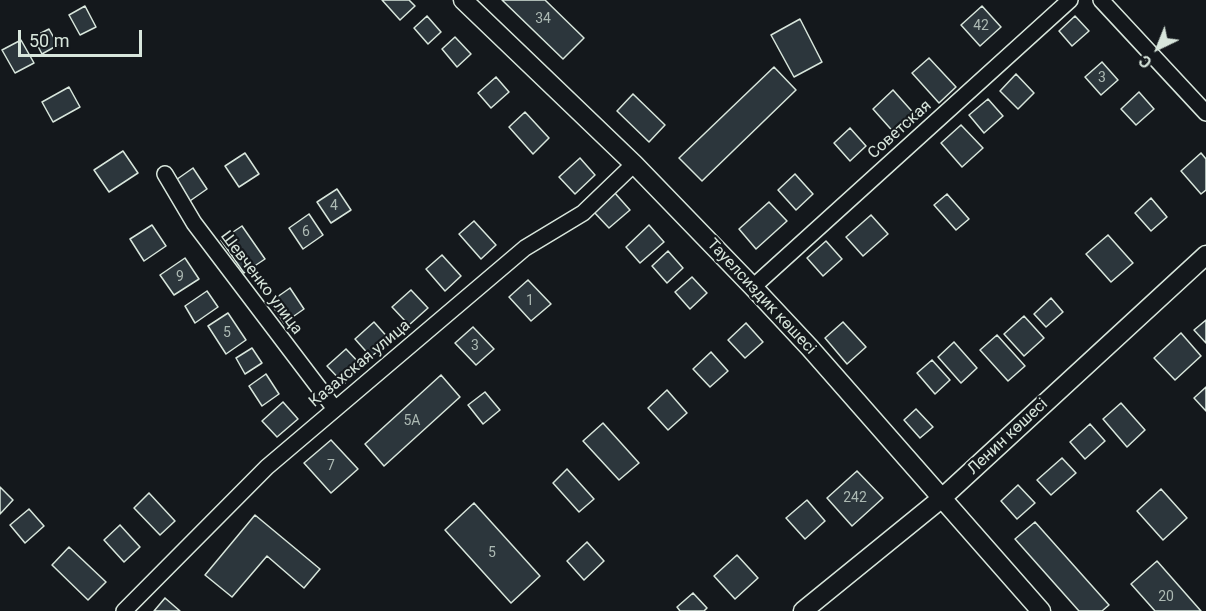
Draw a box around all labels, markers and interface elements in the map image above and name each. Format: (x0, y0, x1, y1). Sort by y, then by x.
house number: 34 (535, 11, 551, 27)
scale bar (21, 18, 146, 56)
house number: 42 (973, 18, 989, 34)
north arrow (1128, 18, 1188, 78)
text: 50 m (29, 30, 69, 51)
text: С (1135, 51, 1156, 72)
house number: 3 (1098, 70, 1106, 86)
street label: Советская (864, 97, 936, 163)
house number: 4 (330, 198, 338, 214)
house number: 6 (302, 224, 310, 240)
street label: Шевченко улица (216, 227, 306, 339)
street label: Тауелсиздик көшесі (702, 235, 820, 359)
house number: 9 (176, 269, 184, 285)
house number: 1 (526, 293, 534, 309)
street label: Казахская улица (306, 316, 414, 412)
house number: 5 (223, 325, 231, 341)
house number: 3 (471, 338, 479, 354)
street label: Ленин көшесі (964, 395, 1052, 479)
house number: 5А (403, 413, 421, 429)
house number: 7 (327, 458, 335, 474)
house number: 242 (843, 490, 867, 506)
house number: 5 (488, 545, 496, 561)
house number: 20 (1158, 589, 1174, 605)

